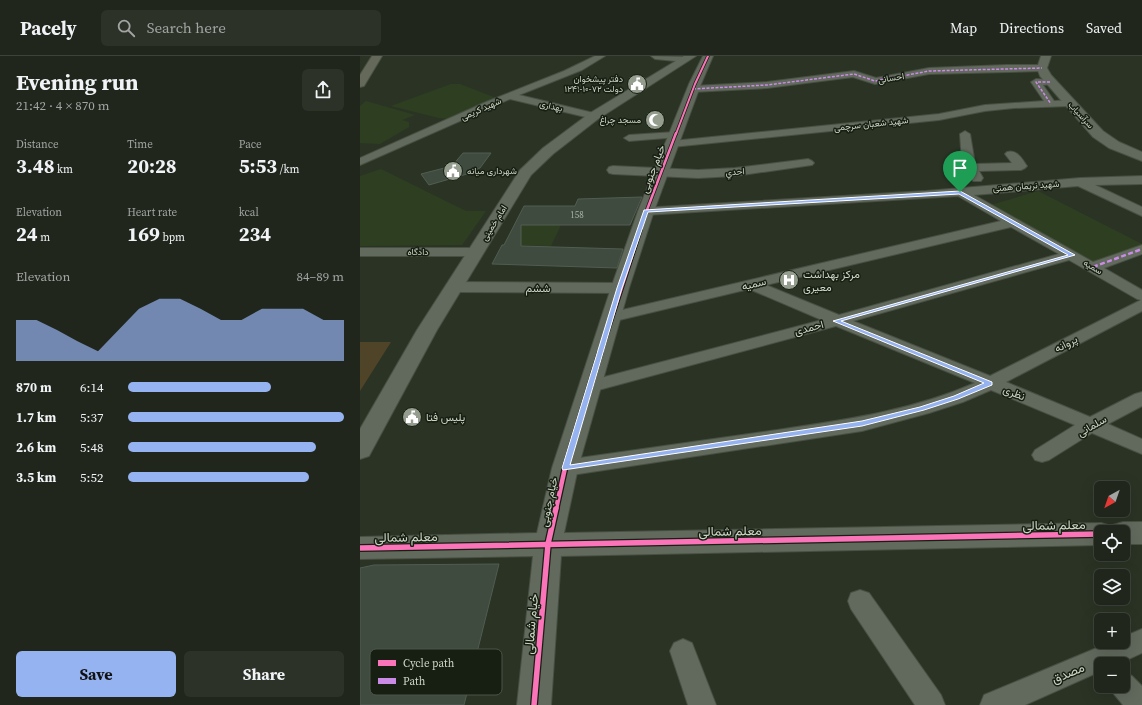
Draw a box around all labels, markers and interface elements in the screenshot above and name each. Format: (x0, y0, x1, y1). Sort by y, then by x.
search box (101, 10, 381, 46)
text: Pacely (20, 15, 77, 41)
icon: search (115, 17, 137, 39)
text: Search here (147, 17, 226, 38)
text: Map (950, 18, 977, 38)
text: Directions (999, 18, 1064, 38)
text: Saved (1086, 18, 1122, 38)
text: Evening run (16, 67, 139, 97)
button: share (302, 69, 344, 111)
street label: احسانی (877, 70, 905, 86)
place label: دفتر پیشخوان دولت ۷۲-۱۰-۱۲۴۱ (565, 73, 623, 95)
public building icon: دفتر پیشخوان دولت ۷۲-۱۰-۱۲۴۱ (626, 73, 648, 95)
street label: شهید کریمی (459, 95, 503, 123)
text: 21:42 · 4 × 870 m (16, 97, 110, 114)
street label: بهداری (538, 98, 564, 115)
street label: سرآسیاب (1066, 99, 1096, 131)
mosque icon: مسجد چراغ (644, 109, 666, 131)
place label: مسجد چراغ (599, 114, 641, 126)
street label: شهید شعبان سرچمی (833, 114, 909, 134)
text: Distance (16, 137, 59, 152)
text: Time (127, 137, 153, 152)
text: Pace (239, 137, 262, 152)
street label: خیام جنوبی (637, 143, 669, 195)
pin (943, 151, 977, 192)
text: 3.48 (16, 152, 55, 180)
text: 20:28 (127, 152, 177, 180)
text: 5:53 (239, 152, 277, 180)
icon: arrive (949, 157, 971, 179)
public building icon: شهرداری میانه (442, 160, 464, 182)
text: km (55, 162, 73, 177)
text: /km (277, 162, 299, 177)
place label: شهرداری میانه (467, 165, 517, 177)
street label: احدي (725, 165, 745, 180)
street label: شهید نریمان همتی (992, 178, 1060, 194)
street label: امام خمینی (478, 203, 510, 243)
text: Elevation (16, 205, 62, 220)
text: Heart rate (127, 205, 177, 220)
text: kcal (239, 205, 259, 220)
house number: 158 (570, 209, 584, 221)
text: 24 (16, 220, 38, 248)
text: 169 (127, 220, 160, 248)
text: 234 (239, 220, 271, 248)
text: m (38, 230, 50, 245)
text: bpm (160, 230, 185, 245)
street label: دادگاه (407, 246, 429, 258)
street label: سمیه (1081, 257, 1105, 277)
place label: مرکز بهداشت معیری (803, 267, 860, 295)
text: Elevation (16, 268, 70, 285)
text: 84–89 m (297, 268, 344, 285)
hospital icon: مرکز بهداشت معیری (778, 269, 800, 291)
street label: سميه (740, 274, 768, 294)
street label: ششم (526, 281, 551, 296)
street label: احمدی (793, 317, 825, 339)
street label: پروانه (1052, 332, 1080, 356)
text: 870 m (16, 379, 52, 396)
text: 6:14 (80, 379, 103, 396)
street label: نظری (1001, 382, 1027, 404)
public building icon: پلیس فتا (401, 406, 423, 428)
text: 1.7 km (16, 409, 56, 426)
text: 5:37 (80, 409, 103, 426)
place label: پلیس فتا (426, 410, 465, 425)
street label: سلمانی (1075, 411, 1110, 440)
text: 2.6 km (16, 439, 56, 456)
text: 5:48 (80, 439, 103, 456)
text: 3.5 km (16, 469, 56, 486)
text: 5:52 (80, 469, 103, 486)
street label: خیام جنوبی (536, 476, 562, 528)
north arrow (1094, 481, 1130, 517)
map controls (1094, 481, 1130, 693)
street label: معلم شمالی (1022, 516, 1086, 534)
street label: معلم شمالی (698, 522, 762, 540)
button: locate (1094, 525, 1130, 561)
street label: معلم شمالی (374, 528, 438, 546)
button: layers (1094, 569, 1130, 605)
street label: خیام شمالی (520, 593, 542, 655)
button: + (1094, 613, 1130, 649)
legend (370, 649, 502, 695)
button: Save (16, 651, 176, 697)
button: Share (184, 651, 344, 697)
text: Cycle path (403, 656, 455, 671)
button: − (1094, 657, 1130, 693)
street label: مصدق (1049, 659, 1087, 687)
text: Path (403, 674, 426, 689)

